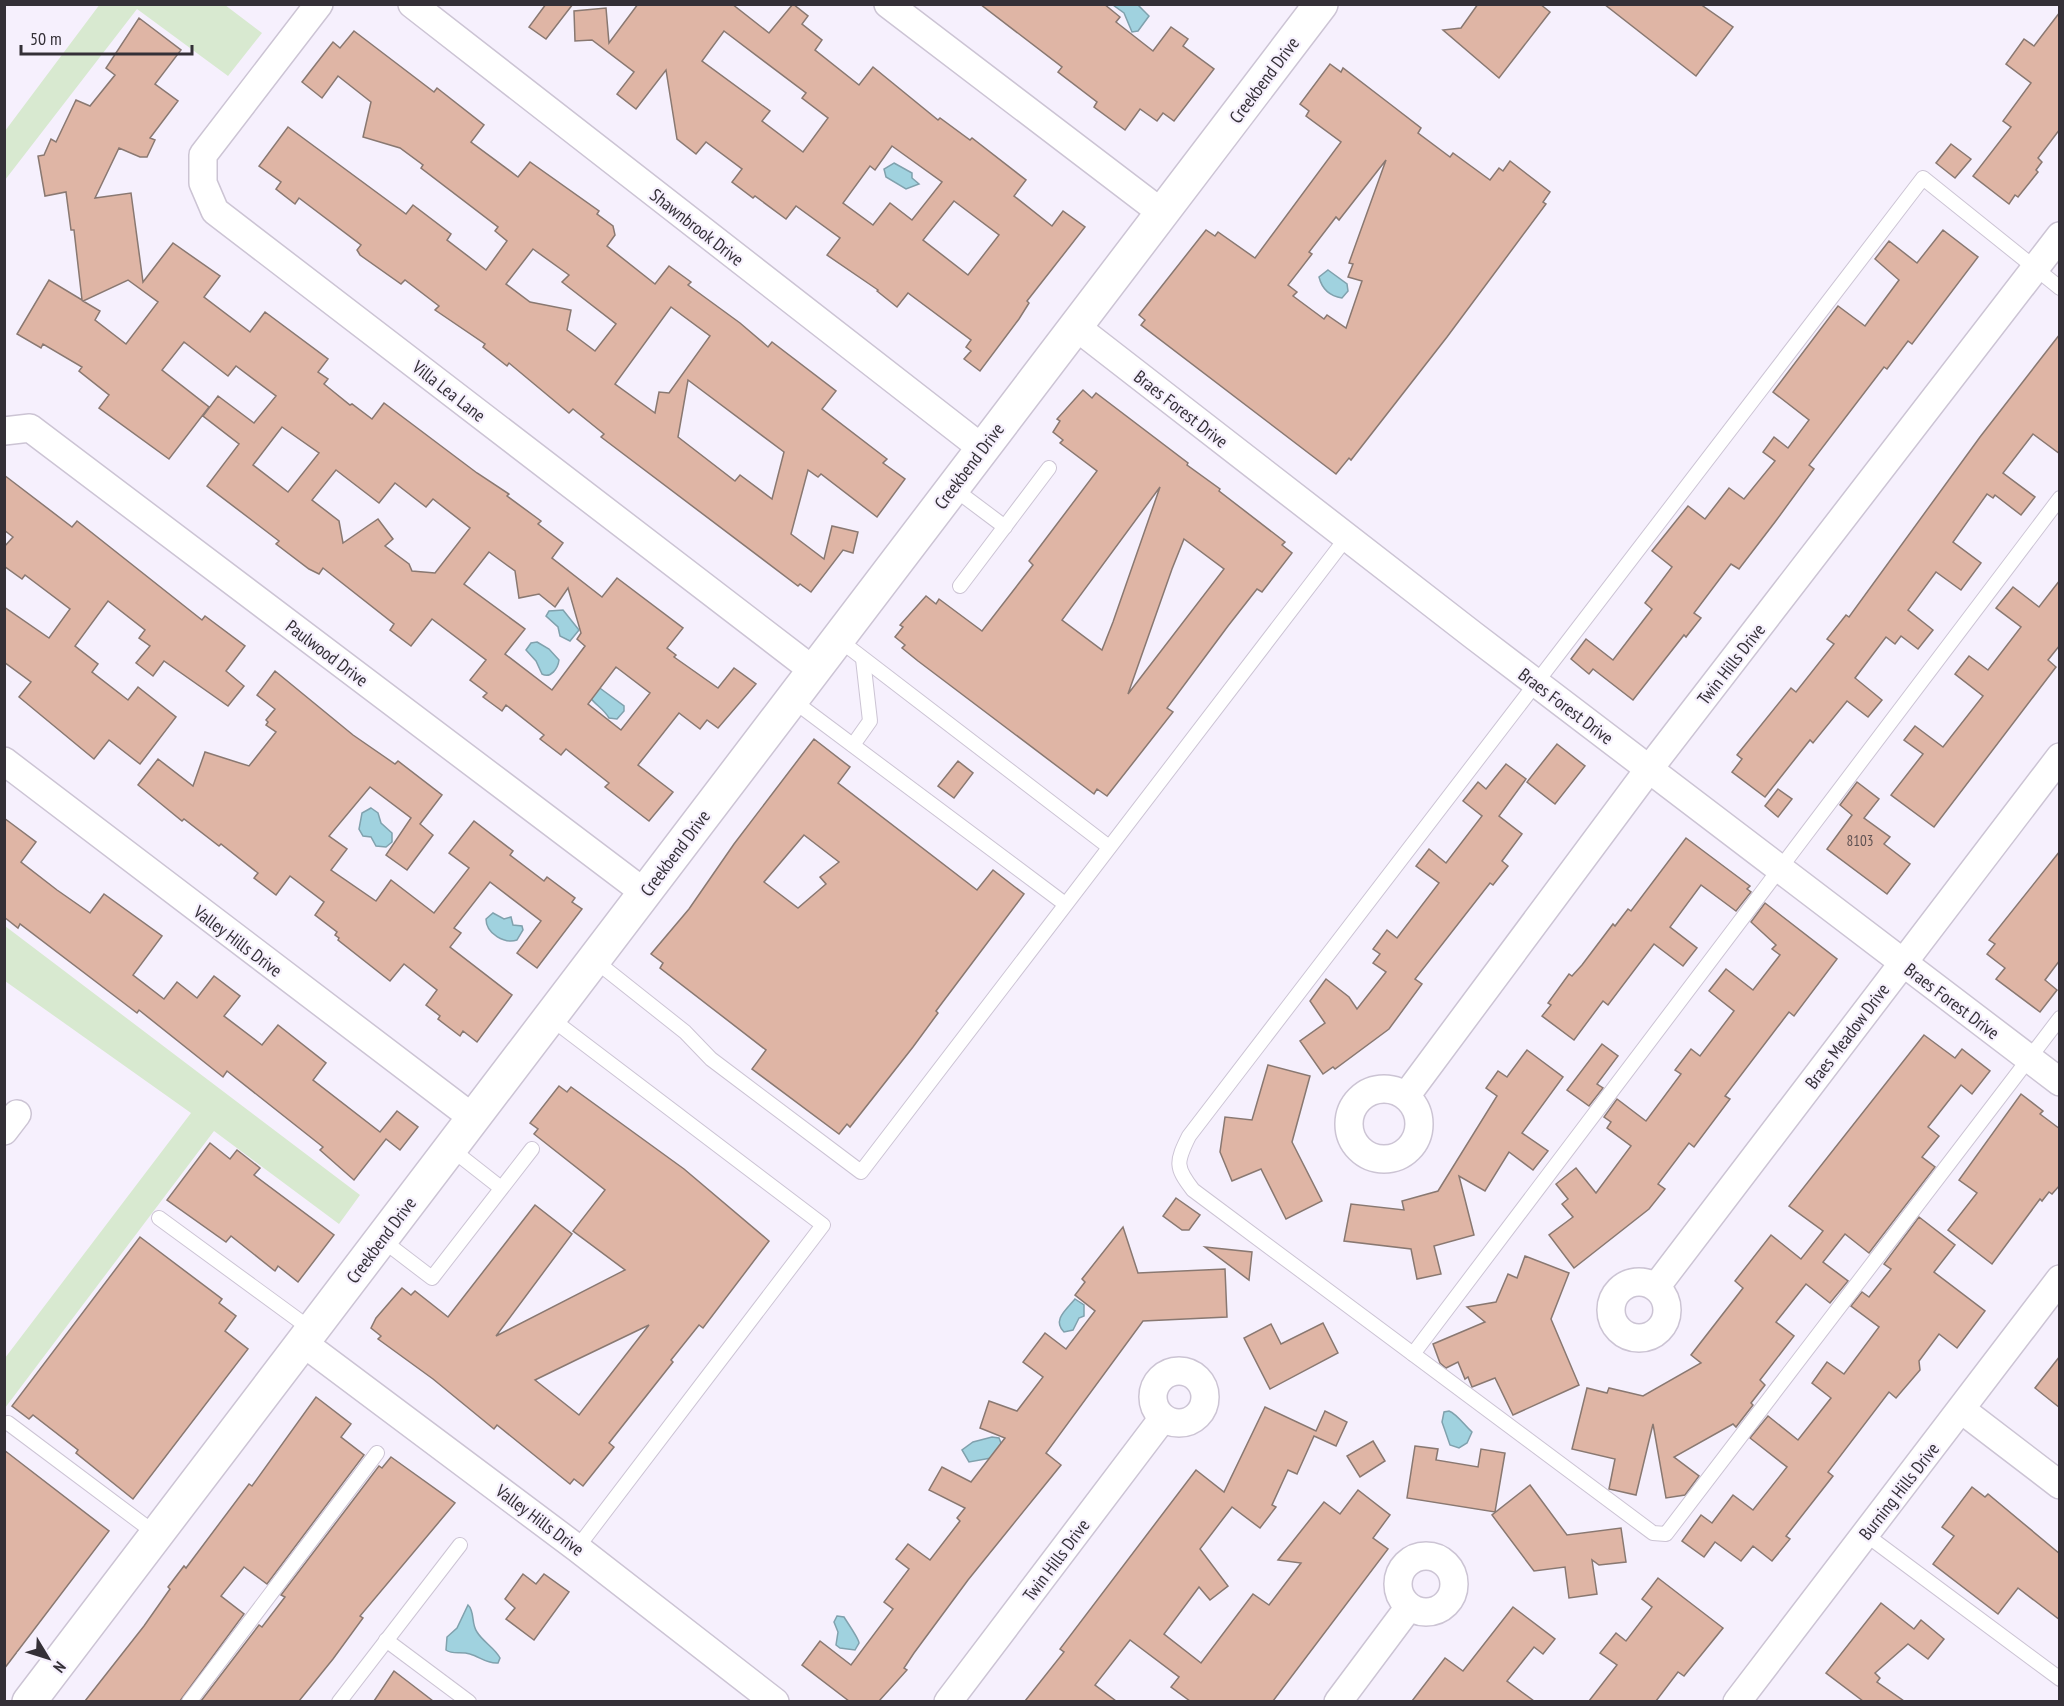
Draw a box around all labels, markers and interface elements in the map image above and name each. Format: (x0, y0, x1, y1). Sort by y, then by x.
scale bar (21, 18, 192, 56)
text: 50 m (30, 27, 62, 50)
street label: Creekbend Drive (1224, 32, 1304, 128)
street label: Shawnbrook Drive (646, 183, 748, 271)
street label: Villa Lea Lane (407, 355, 490, 427)
street label: Braes Forest Drive (1129, 365, 1233, 453)
street label: Creekbend Drive (929, 418, 1009, 514)
street label: Paulwood Drive (281, 615, 373, 691)
street label: Twin Hills Drive (1692, 619, 1770, 709)
street label: Braes Forest Drive (1514, 663, 1618, 749)
street label: Creekbend Drive (635, 805, 715, 901)
house number: 8103 (1846, 831, 1874, 850)
street label: Valley Hills Drive (188, 900, 287, 982)
street label: Braes Forest Drive (1900, 958, 2004, 1044)
street label: Braes Meadow Drive (1800, 979, 1894, 1093)
street label: Creekbend Drive (341, 1192, 421, 1288)
street label: Burning Hills Drive (1854, 1438, 1944, 1544)
street label: Valley Hills Drive (490, 1479, 589, 1561)
street label: Twin Hills Drive (1018, 1514, 1094, 1606)
north arrow (18, 1628, 78, 1688)
text: N (49, 1658, 70, 1677)

